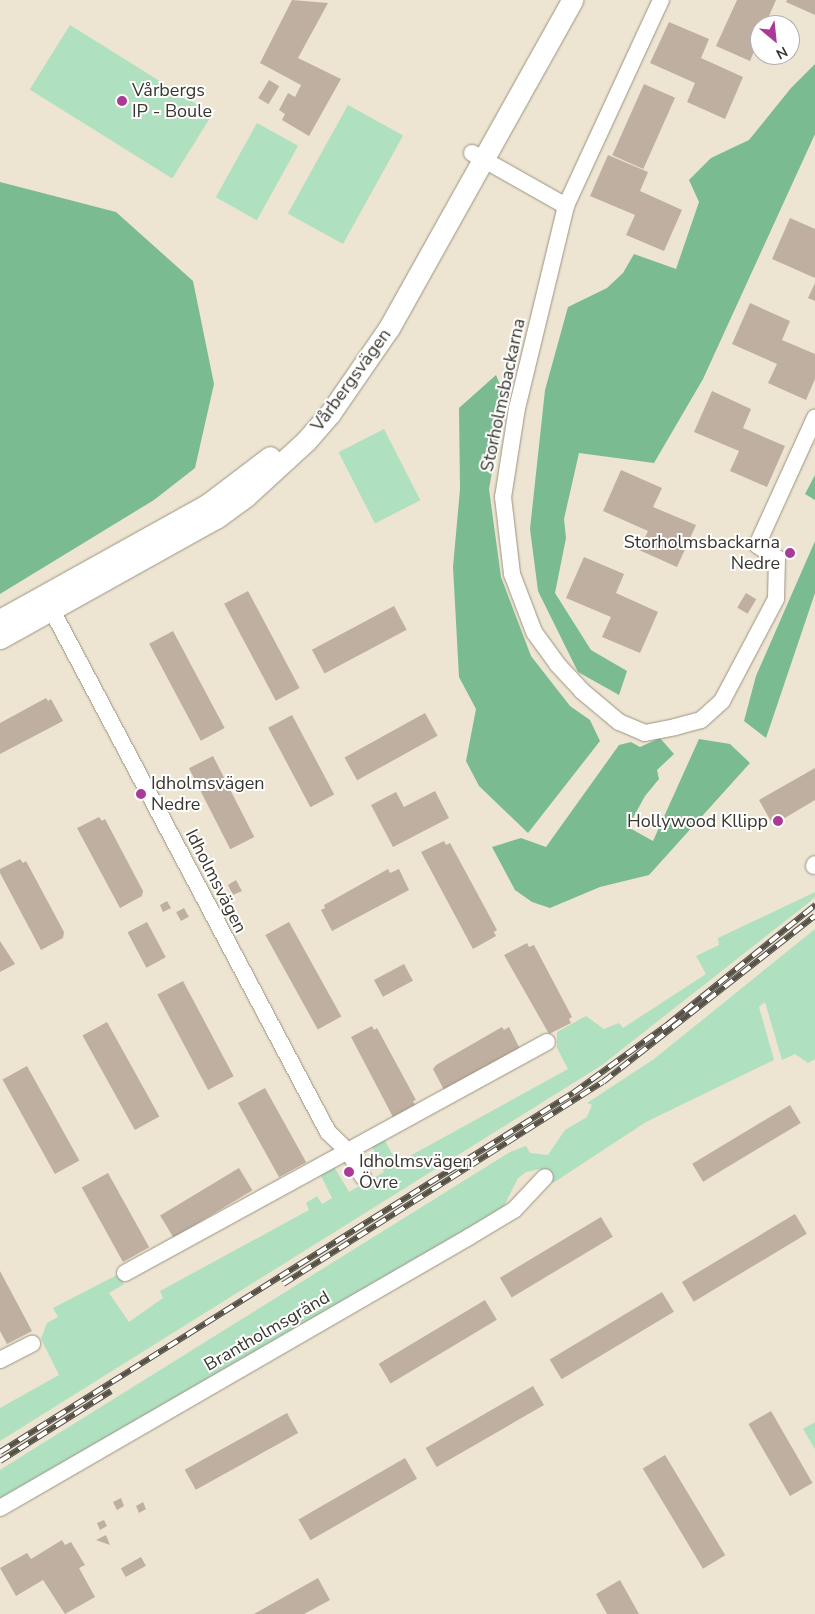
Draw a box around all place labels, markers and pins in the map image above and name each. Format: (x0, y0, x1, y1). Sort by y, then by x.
place label: Vårbergs IP - Boule (132, 80, 212, 122)
marker: Vårbergs IP - Boule (116, 95, 128, 107)
place label: Storholmsbackarna Nedre (624, 532, 780, 574)
marker: Storholmsbackarna Nedre (784, 547, 796, 559)
place label: Idholmsvägen Nedre (151, 773, 265, 816)
marker: Idholmsvägen Nedre (135, 788, 147, 800)
place label: Hollywood Kllipp (627, 810, 768, 832)
marker: Hollywood Kllipp (772, 815, 784, 827)
place label: Idholmsvägen Övre (359, 1151, 473, 1194)
marker: Idholmsvägen Övre (343, 1166, 355, 1178)

